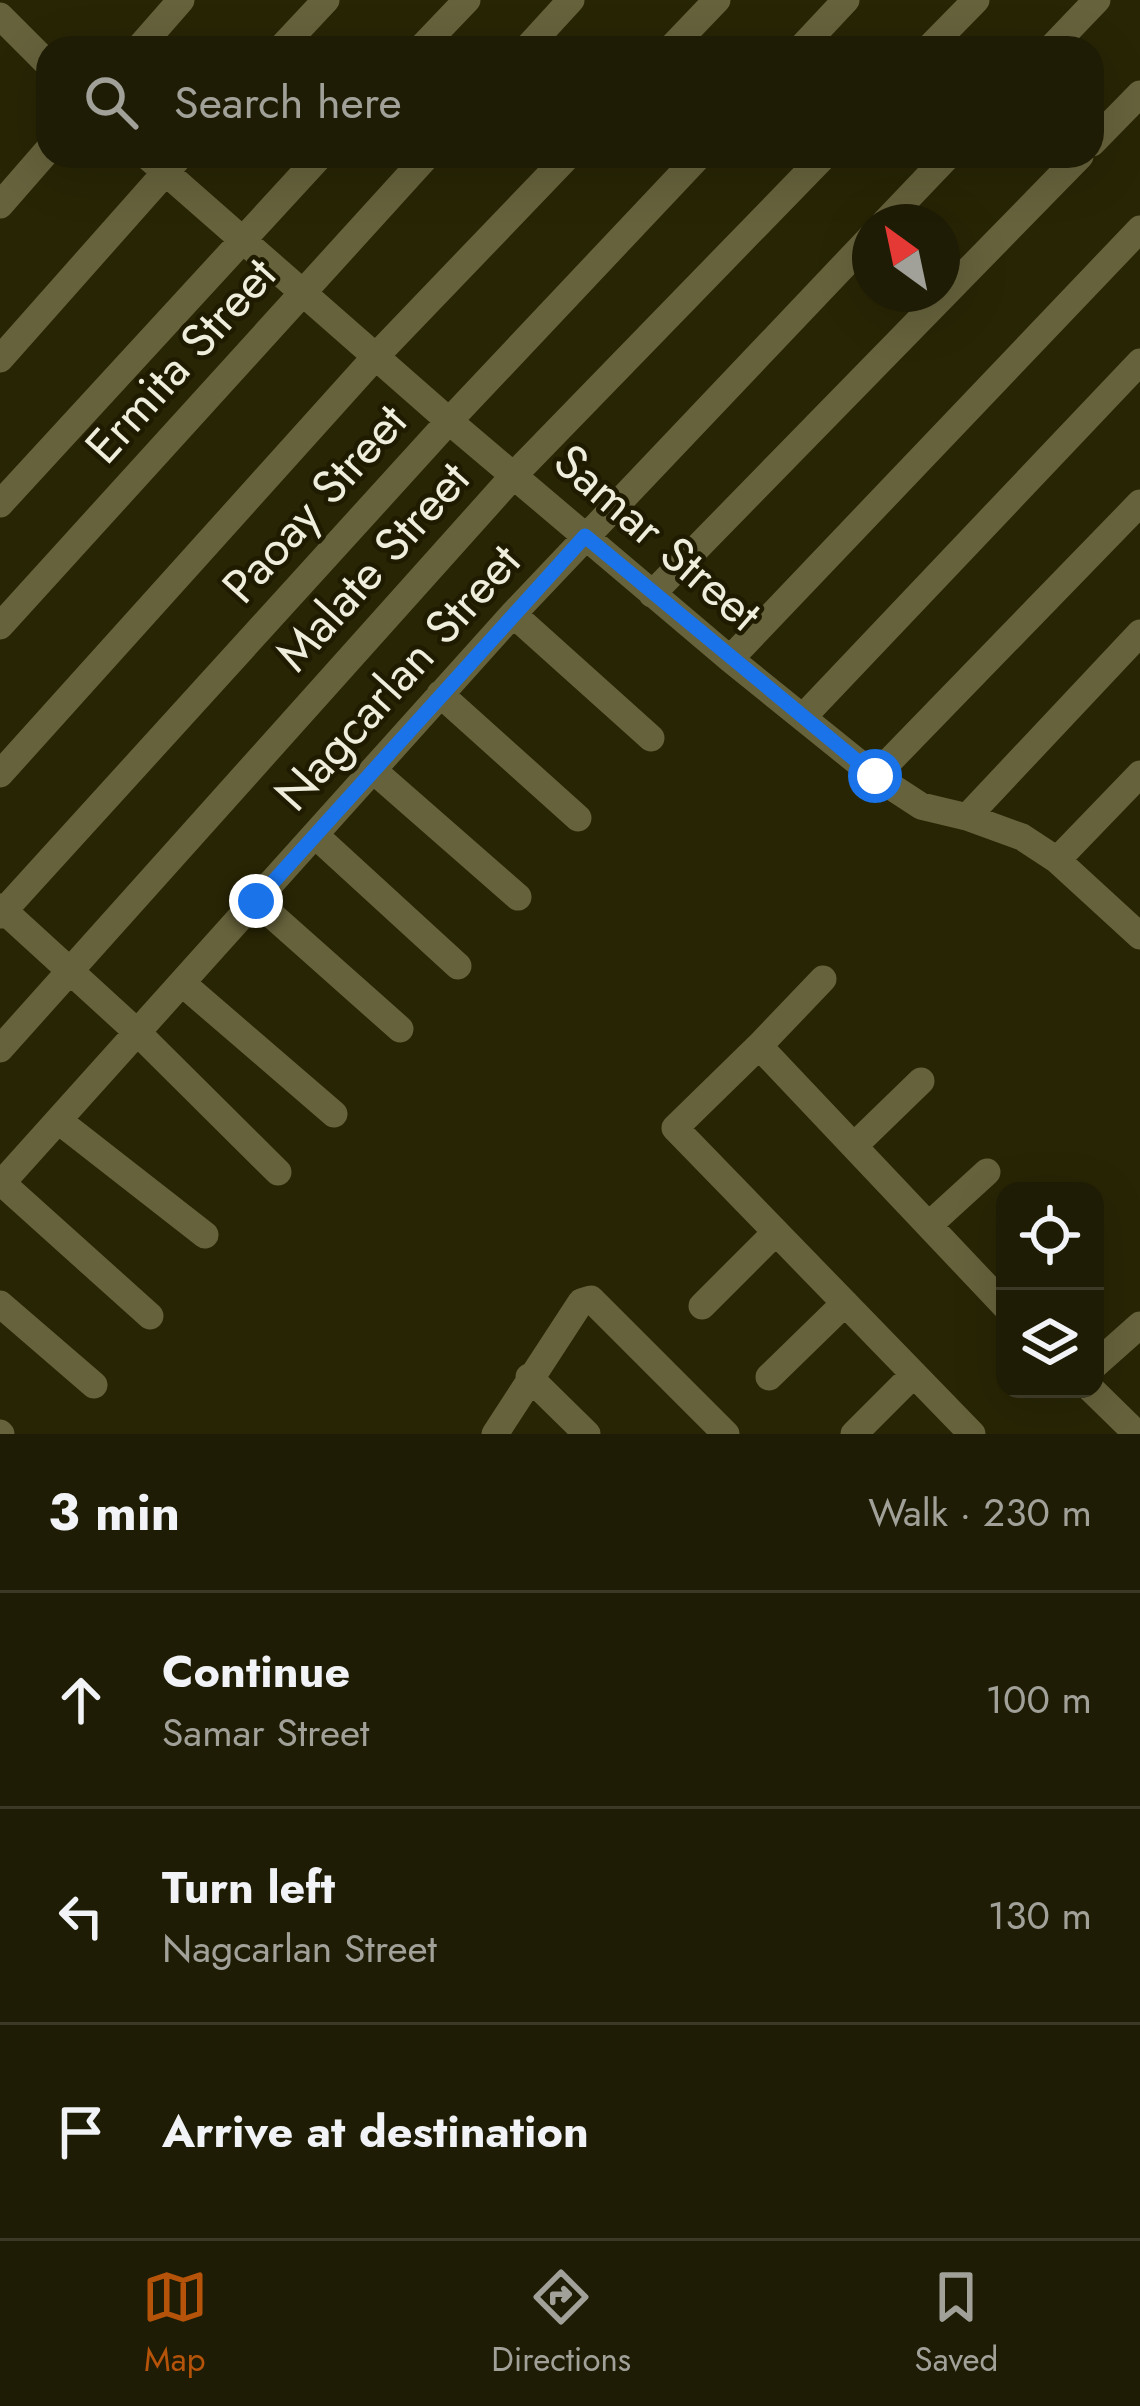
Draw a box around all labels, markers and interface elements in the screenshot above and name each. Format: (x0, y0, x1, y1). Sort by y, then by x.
search box (36, 36, 1104, 168)
icon: search (78, 69, 144, 135)
text: Search here (174, 70, 402, 135)
north arrow (852, 204, 960, 312)
street label: Ermita Street (69, 242, 292, 479)
street label: Paoay Street (206, 388, 423, 618)
street label: Samar Street (539, 428, 777, 647)
street label: Malate Street (259, 446, 486, 686)
street label: Nagcarlan Street (259, 528, 537, 826)
route start (848, 749, 902, 803)
route end (229, 874, 283, 928)
map controls (996, 1182, 1104, 1398)
button: locate (996, 1182, 1104, 1290)
button: layers (996, 1290, 1104, 1398)
text: 3 min (48, 1475, 180, 1549)
text: Walk · 230 m (868, 1484, 1092, 1541)
text: Continue (162, 1639, 350, 1704)
icon: ahead (48, 1667, 114, 1733)
text: 100 m (986, 1671, 1092, 1728)
text: Samar Street (162, 1704, 369, 1761)
text: Turn left (162, 1855, 335, 1920)
icon: left (48, 1883, 114, 1949)
text: 130 m (988, 1887, 1092, 1944)
text: Nagcarlan Street (162, 1920, 437, 1977)
icon: arrive (48, 2099, 114, 2165)
text: Arrive at destination (162, 2099, 589, 2164)
tab: Map (142, 2264, 208, 2383)
tab: Directions (491, 2264, 631, 2383)
tab: Saved (915, 2264, 998, 2383)

